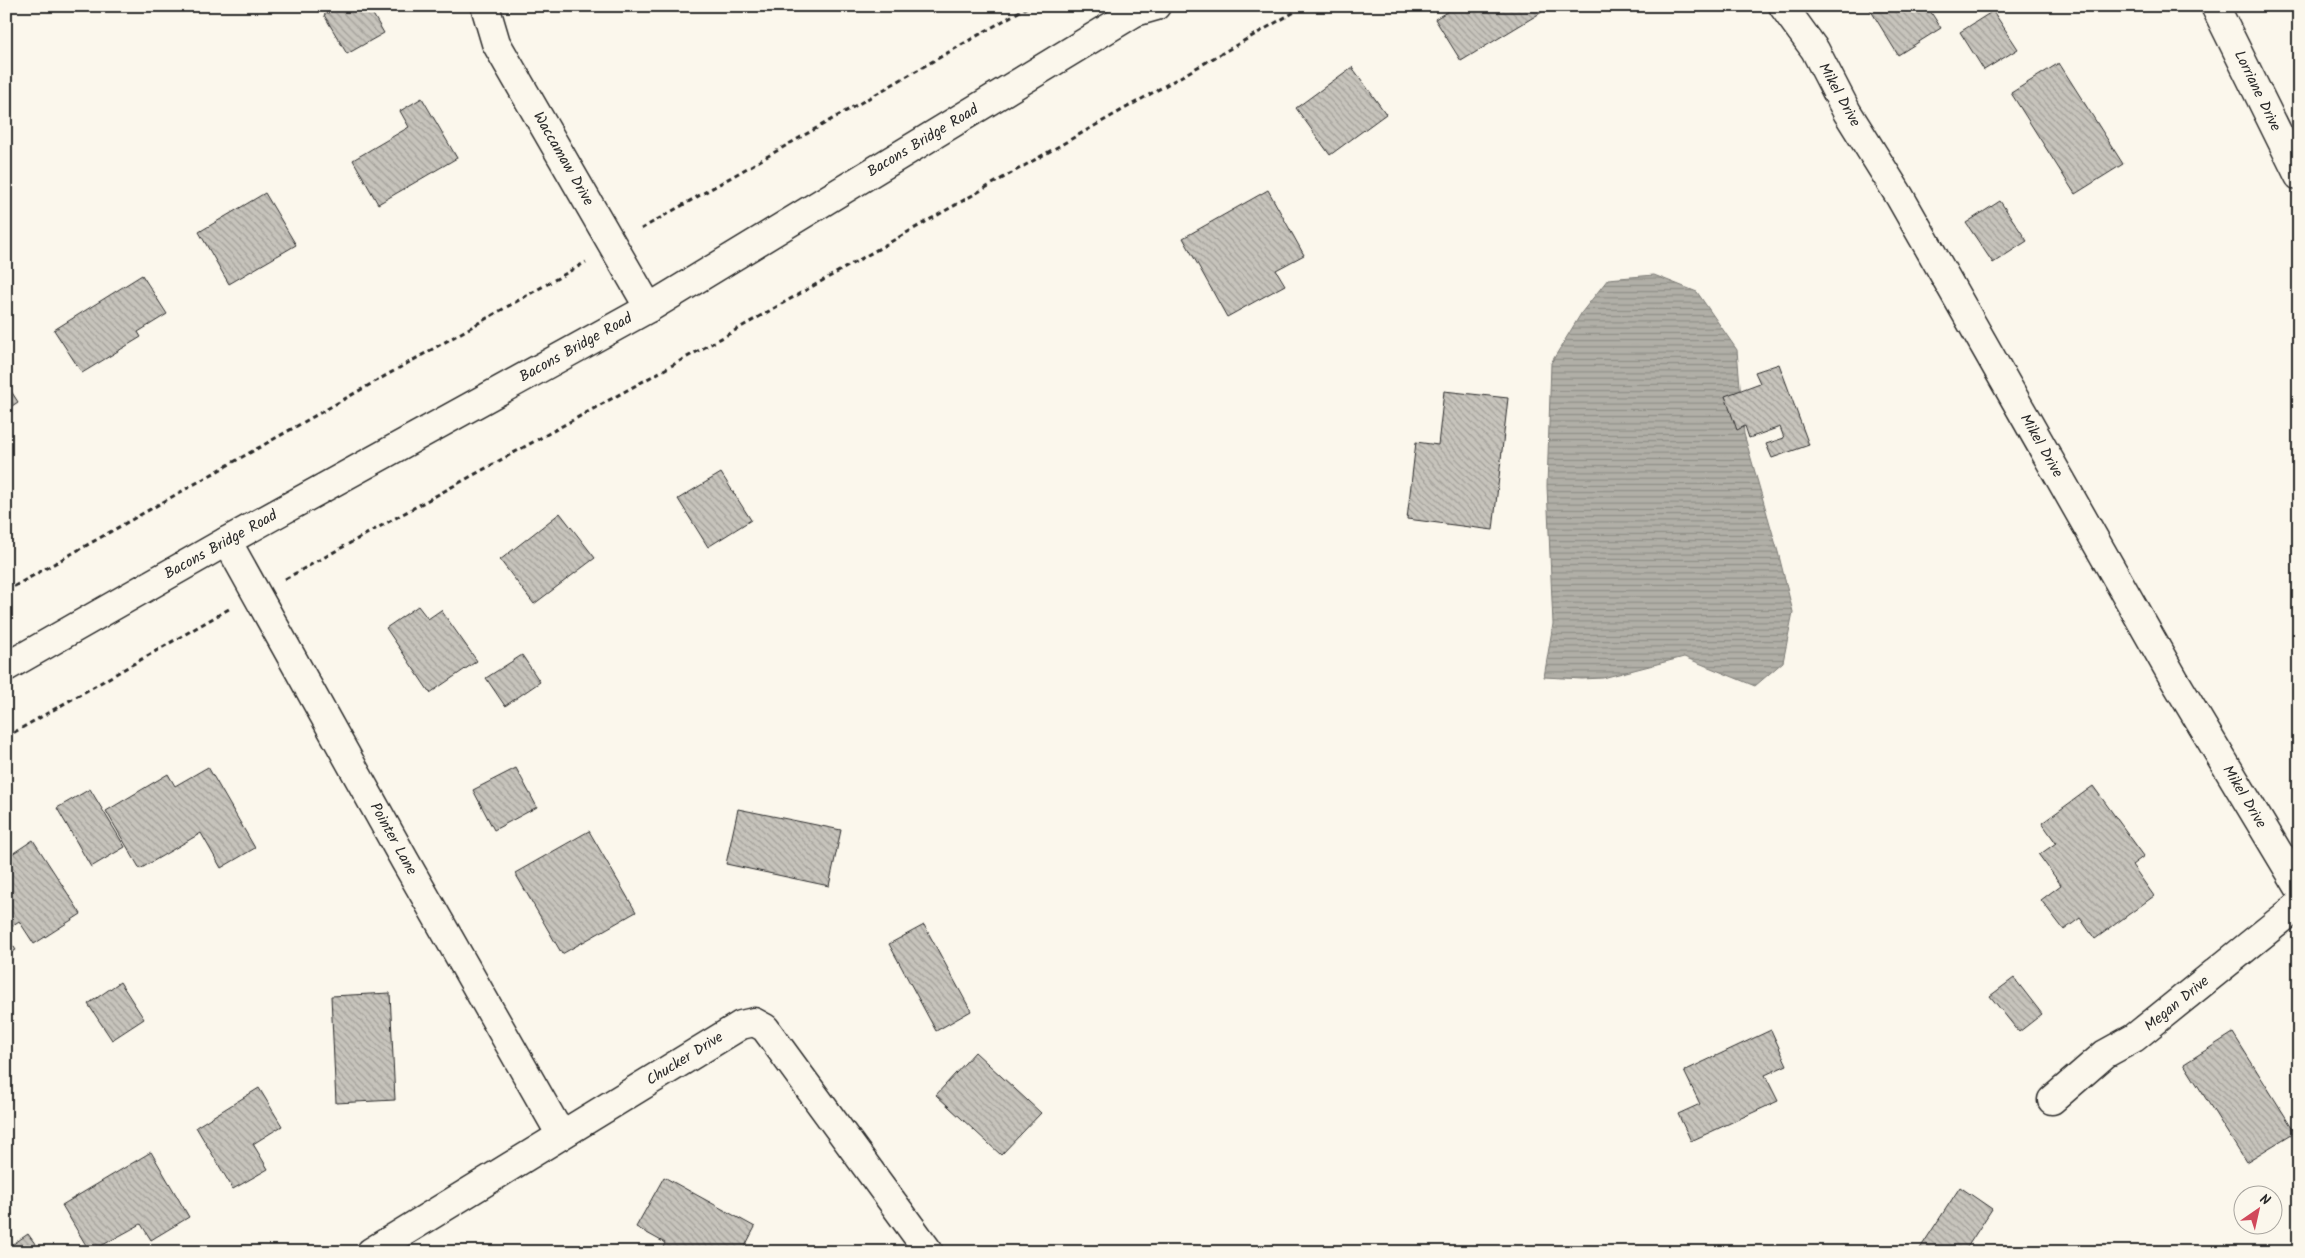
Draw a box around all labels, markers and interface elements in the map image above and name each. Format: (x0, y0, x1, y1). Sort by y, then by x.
street label: Lorriane Drive (2227, 46, 2287, 136)
street label: Mikel Drive (1811, 58, 1867, 132)
street label: Bacons Bridge Road (863, 98, 984, 184)
street label: Waccamaw Drive (526, 107, 600, 211)
street label: Bacons Bridge Road (515, 307, 637, 389)
street label: Mikel Drive (2013, 410, 2069, 483)
street label: Bacons Bridge Road (160, 504, 282, 586)
street label: Mikel Drive (2216, 761, 2272, 833)
street label: Pointer Lane (363, 798, 423, 880)
street label: Megan Drive (2139, 970, 2215, 1038)
street label: Chucker Drive (642, 1026, 728, 1092)
north arrow (2232, 1186, 2282, 1236)
text: N (2255, 1188, 2275, 1212)

